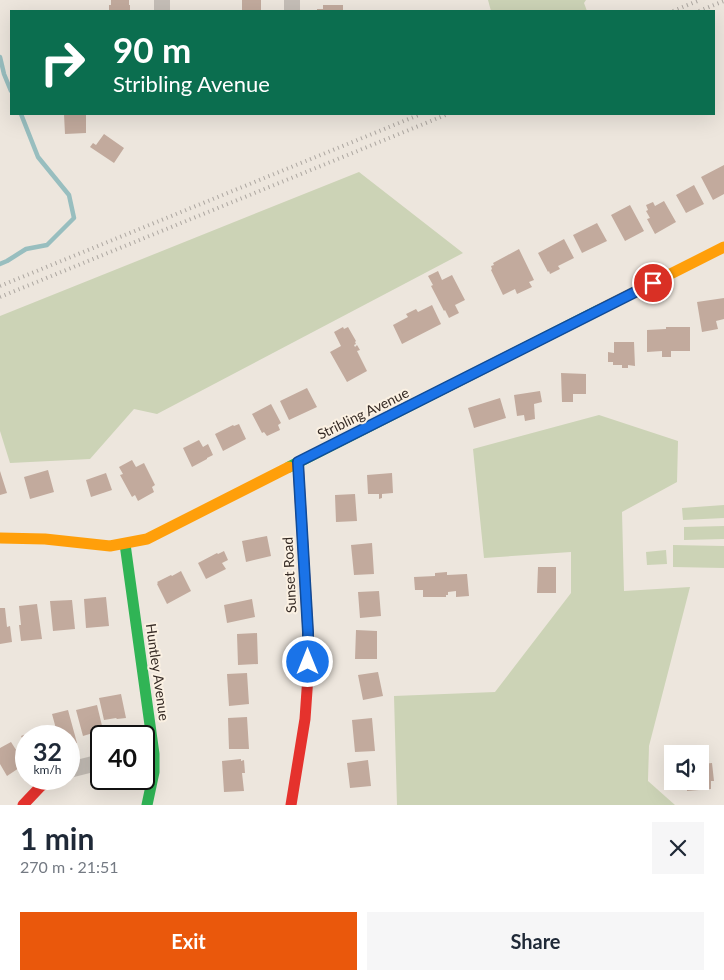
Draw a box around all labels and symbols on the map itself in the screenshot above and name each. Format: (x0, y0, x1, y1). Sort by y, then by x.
pin (632, 262, 674, 304)
street label: Stribling Avenue (314, 383, 412, 443)
street label: Sunset Road (279, 537, 299, 613)
street label: Huntley Avenue (143, 622, 173, 722)
position arrow (281, 635, 333, 687)
speed limit sign: 40 (90, 725, 155, 790)

